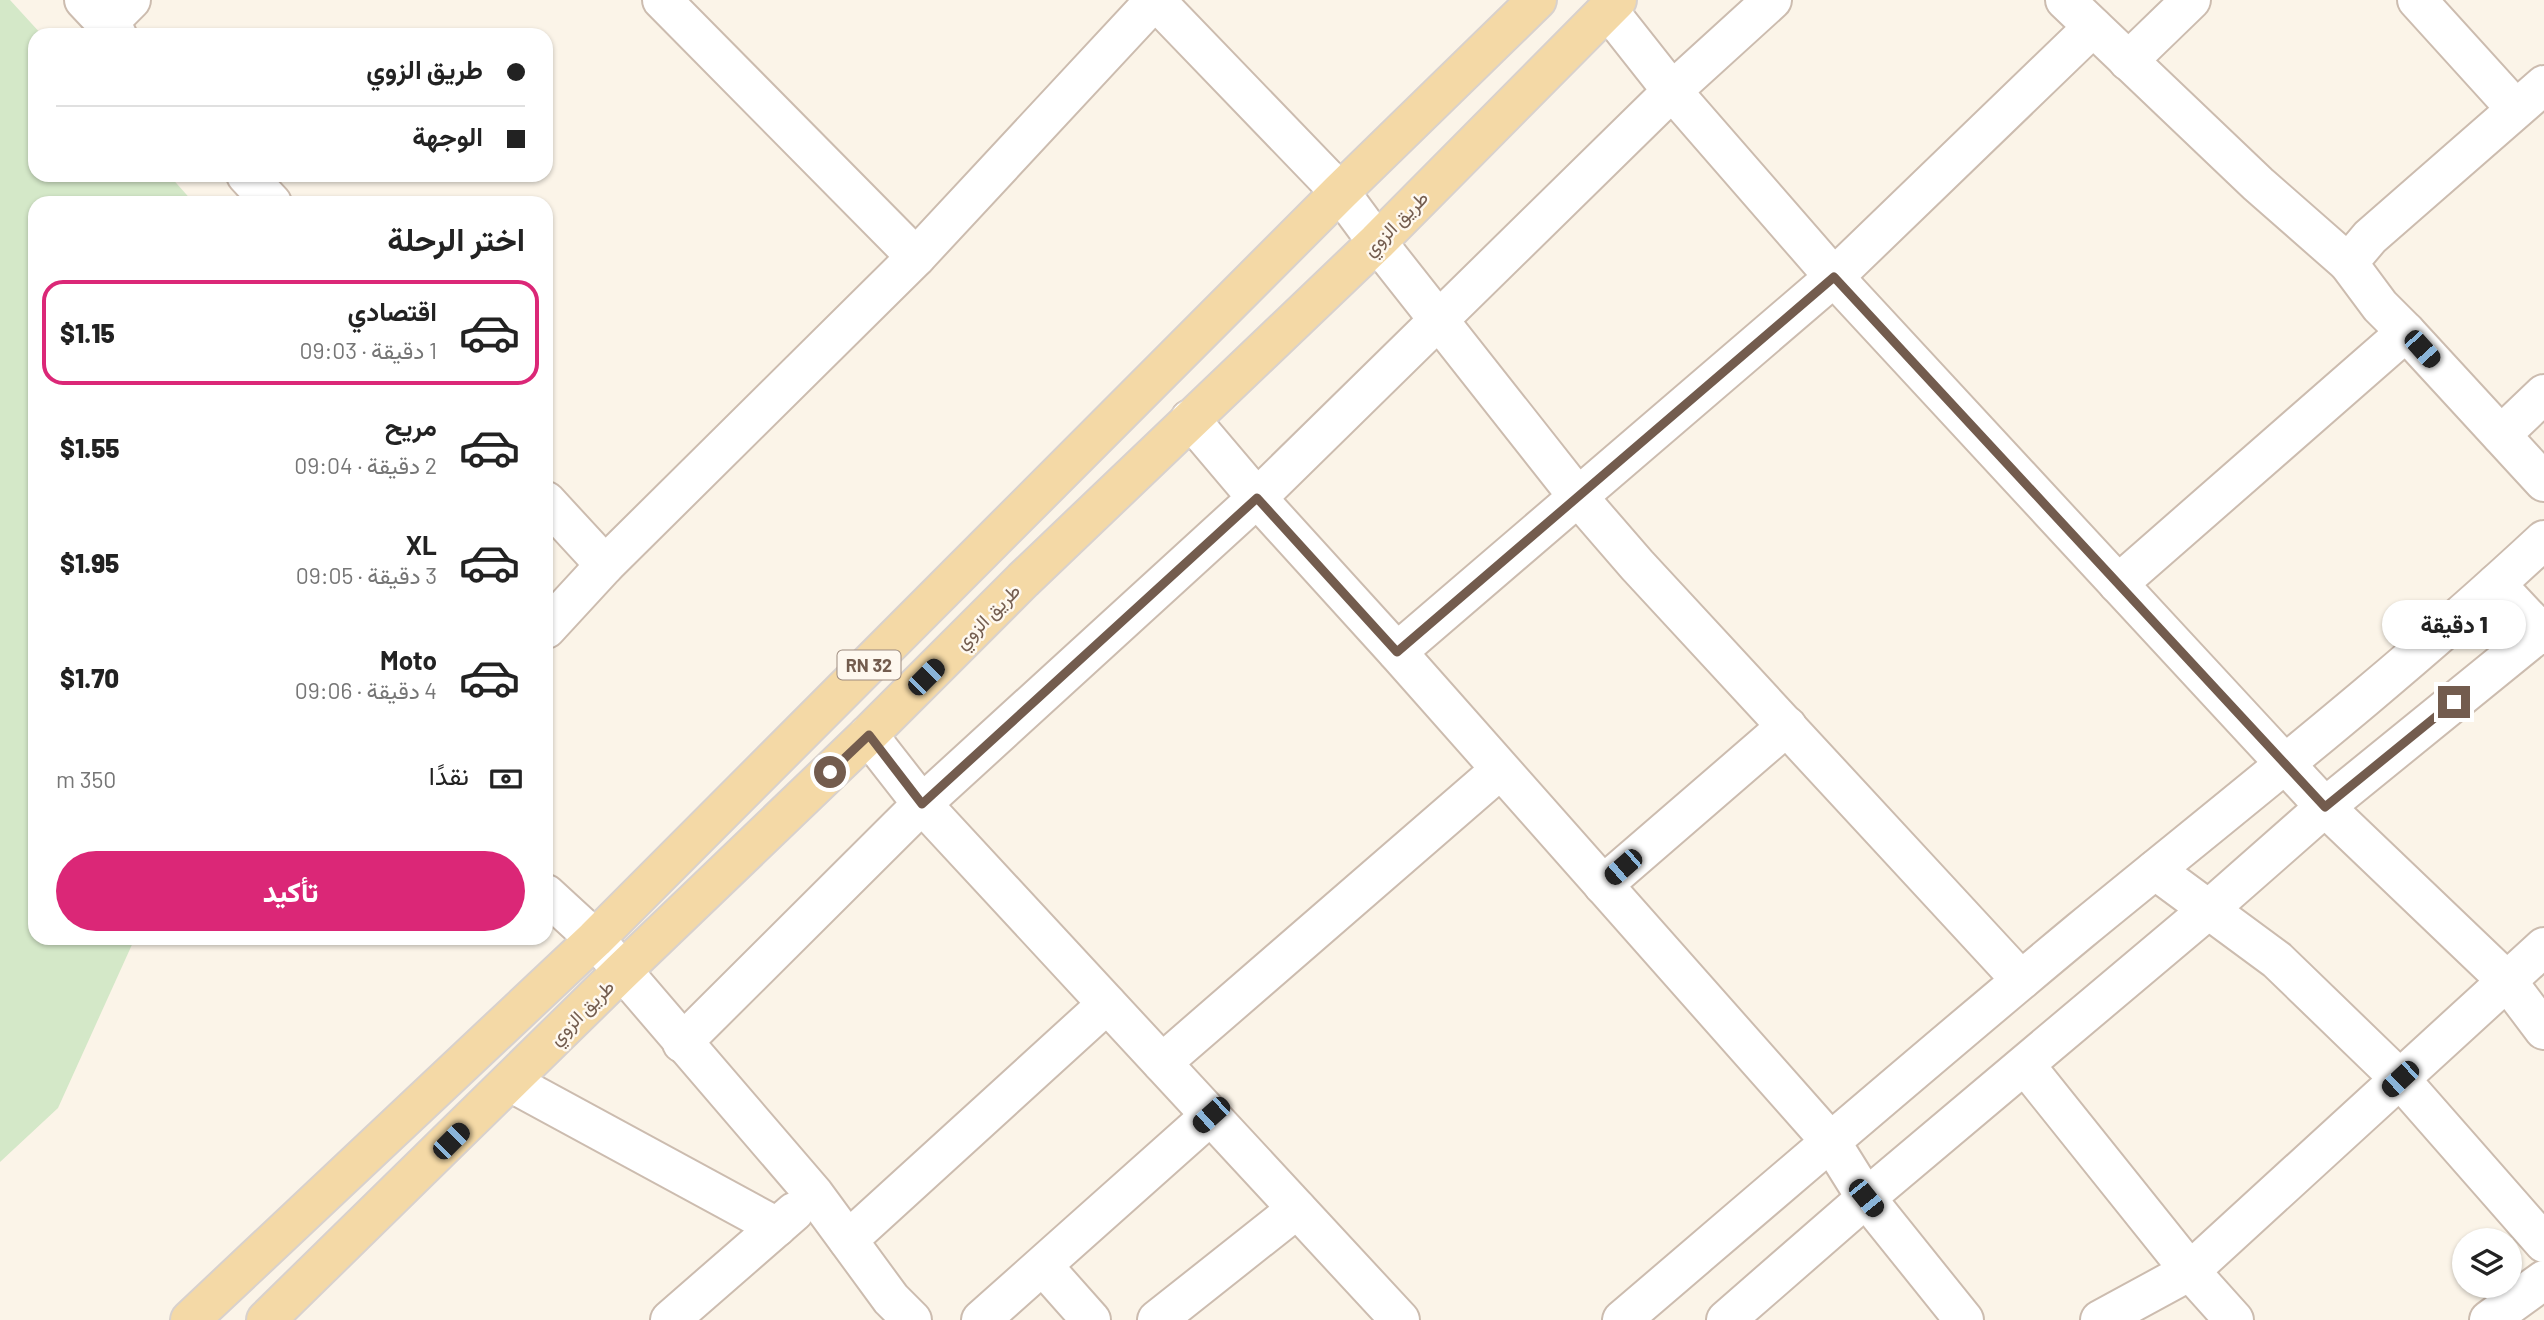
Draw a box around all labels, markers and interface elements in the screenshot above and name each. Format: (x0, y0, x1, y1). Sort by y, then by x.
text: طريق الزوي (366, 53, 483, 84)
text: الوجهة (412, 120, 483, 151)
street label: طريق الزوي (1358, 186, 1436, 264)
text: اختر الرحلة (387, 219, 525, 257)
text: اقتصادي (348, 295, 437, 326)
icon: car (458, 301, 521, 364)
text: $1.15 (60, 317, 115, 348)
car (2401, 326, 2444, 372)
text: 1 دقيقة · 09:03 (299, 336, 437, 364)
text: مريح (385, 410, 437, 441)
icon: car (458, 416, 521, 479)
text: $1.55 (60, 432, 120, 463)
text: 2 دقيقة · 09:04 (294, 451, 437, 479)
text: XL (406, 529, 437, 560)
icon: car (458, 531, 521, 594)
text: $1.95 (60, 547, 119, 578)
text: 3 دقيقة · 09:05 (296, 561, 437, 589)
street label: طريق الزوي (950, 579, 1028, 657)
callout: 1 دقيقة (2382, 600, 2526, 650)
text: 1 دقيقة (2420, 610, 2488, 638)
text: Moto (380, 644, 437, 675)
icon: car (458, 646, 521, 709)
road number: RN 32 (838, 650, 900, 680)
car (904, 655, 949, 699)
text: $1.70 (60, 662, 119, 693)
text: 4 دقيقة · 09:06 (295, 676, 437, 704)
route end (2438, 686, 2470, 718)
route start (814, 756, 846, 788)
text: نقدًا (429, 759, 469, 790)
icon: cash (487, 760, 525, 798)
text: 350 m (56, 765, 116, 793)
car (1601, 845, 1646, 889)
button: تأكيد (56, 851, 525, 931)
street label: طريق الزوي (544, 975, 622, 1053)
car (2378, 1057, 2423, 1101)
car (1189, 1093, 1234, 1137)
car (429, 1119, 474, 1163)
car (1845, 1175, 1888, 1221)
map controls (2452, 1228, 2522, 1298)
button: layers (2452, 1228, 2522, 1298)

